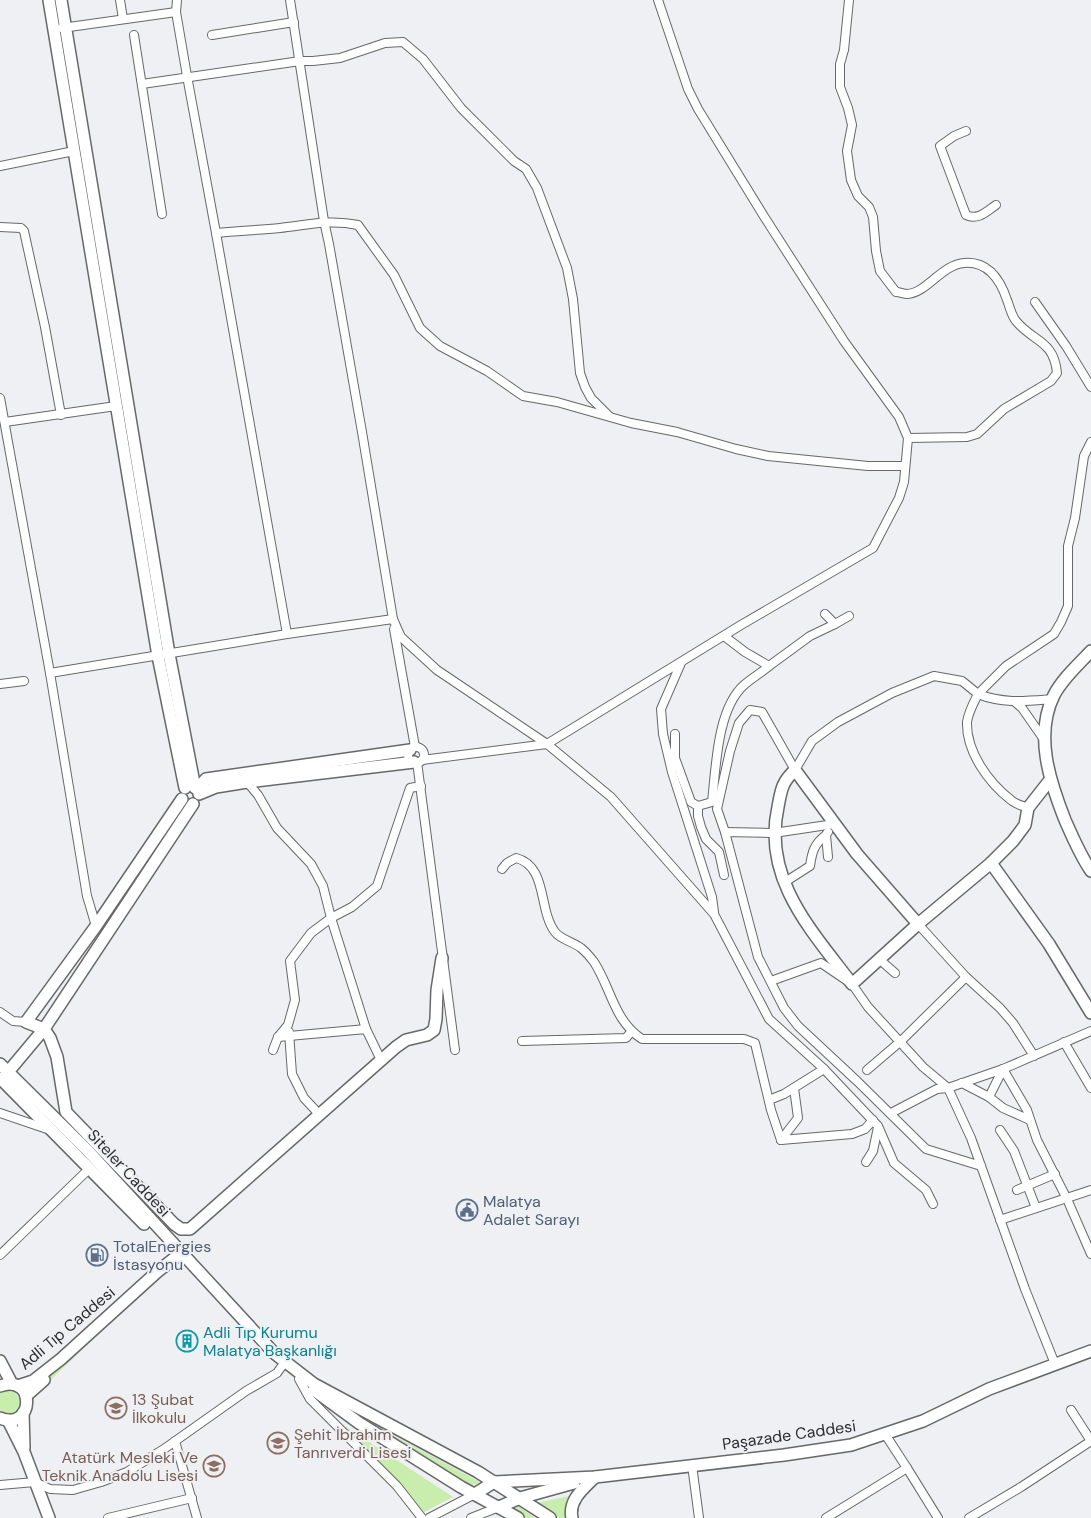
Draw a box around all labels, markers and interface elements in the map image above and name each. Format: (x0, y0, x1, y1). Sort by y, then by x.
street label: Siteler Caddesi (83, 1125, 175, 1221)
place label: Malatya Adalet Sarayı (483, 1191, 580, 1230)
public building icon: Malatya Adalet Sarayı (455, 1198, 479, 1222)
place label: TotalEnergies İstasyonu (113, 1236, 211, 1275)
fuel station icon: TotalEnergies İstasyonu (85, 1243, 109, 1267)
street label: Adli Tıp Caddesi (15, 1282, 119, 1374)
place label: Adli Tıp Kurumu Malatya Başkanlığı (203, 1322, 337, 1361)
building icon: Adli Tıp Kurumu Malatya Başkanlığı (175, 1329, 199, 1353)
place label: 13 Şubat İlkokulu (132, 1389, 194, 1428)
school or university icon: 13 Şubat İlkokulu (104, 1396, 128, 1420)
street label: Paşazade Caddesi (721, 1415, 857, 1455)
place label: Şehit İbrahim Tanrıverdi Lisesi (294, 1424, 411, 1463)
school or university icon: Şehit İbrahim Tanrıverdi Lisesi (266, 1431, 290, 1455)
place label: Atatürk Mesleki Ve Teknik Anadolu Lisesi (42, 1447, 198, 1486)
school or university icon: Atatürk Mesleki Ve Teknik Anadolu Lisesi (202, 1454, 226, 1478)

